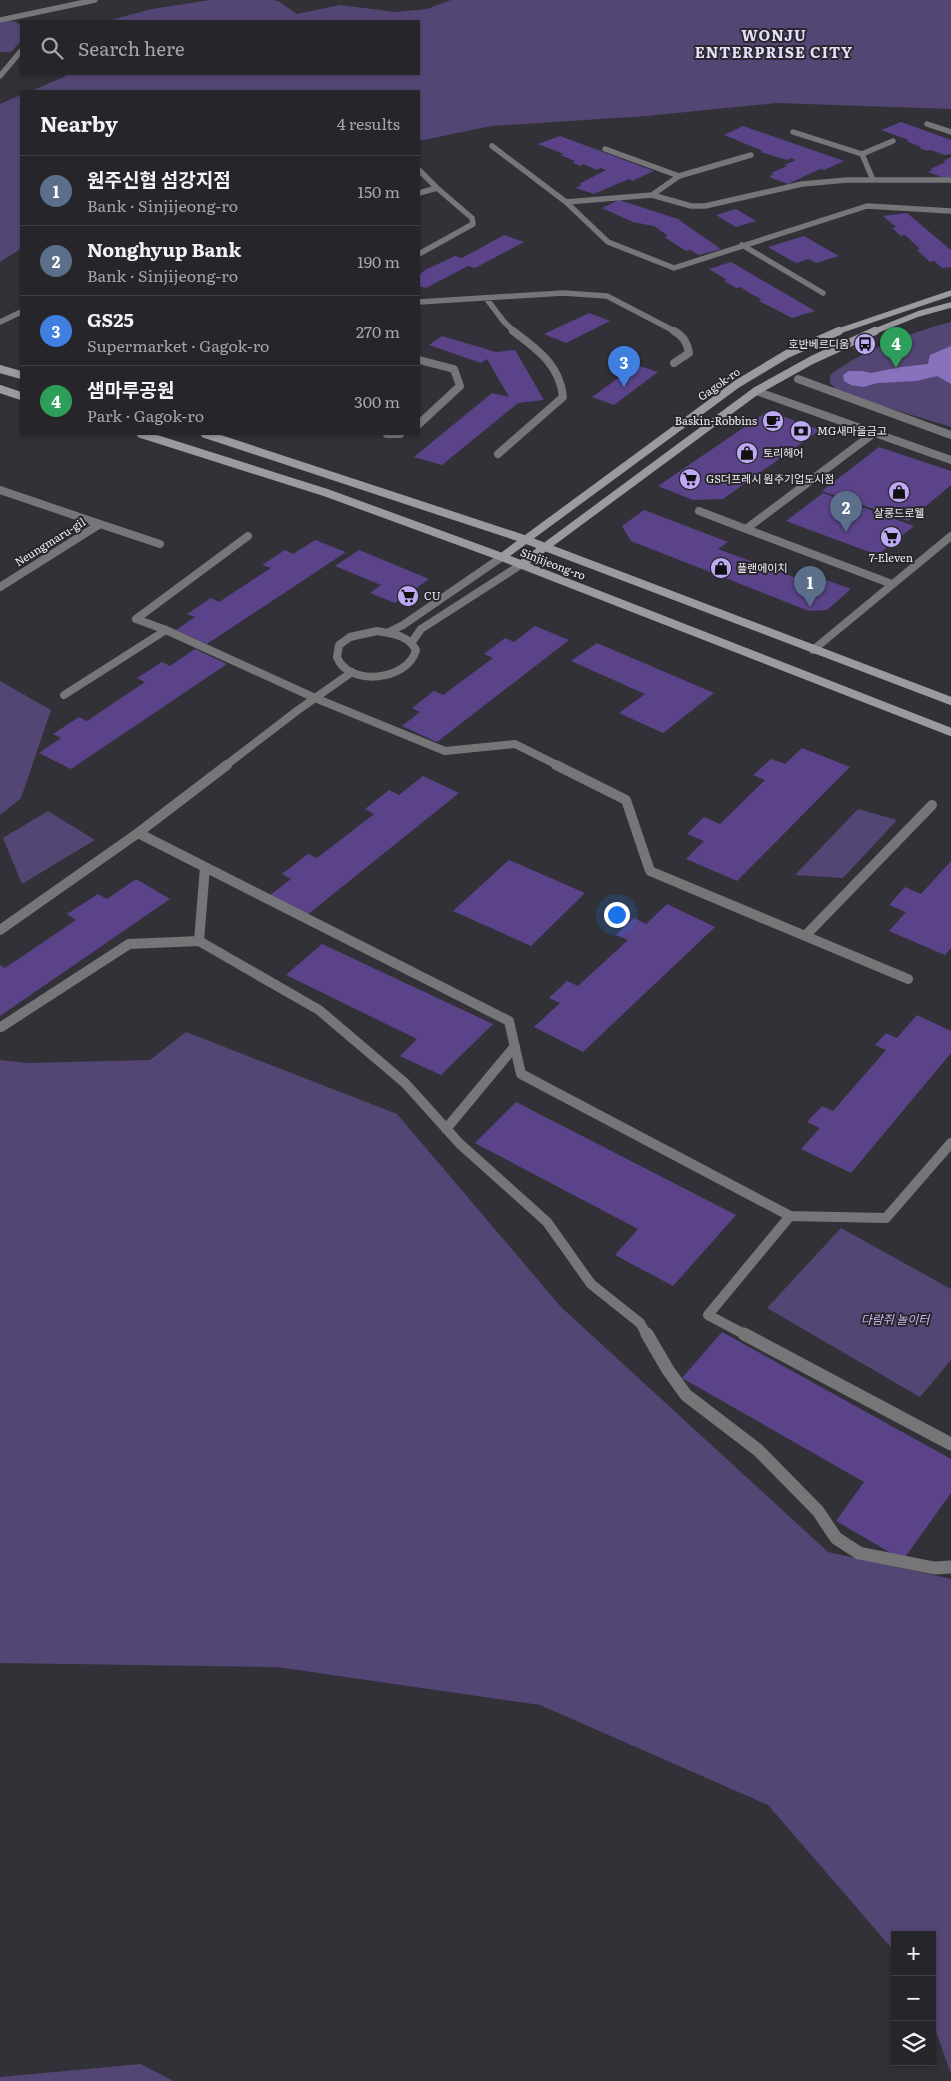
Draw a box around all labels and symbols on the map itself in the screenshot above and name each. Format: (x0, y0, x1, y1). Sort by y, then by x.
district label: WONJU ENTERPRISE CITY (695, 23, 853, 63)
pin: 4 (880, 327, 912, 368)
bus stop icon: 호반베르디움 (853, 332, 877, 356)
place label: 호반베르디움 (788, 335, 849, 351)
pin: 3 (608, 346, 640, 387)
street label: Gagok-ro (694, 363, 743, 404)
cafe icon: Baskin-Robbins (761, 409, 785, 433)
place label: Baskin-Robbins (675, 412, 757, 428)
bank icon: MG새마을금고 (789, 419, 813, 443)
place label: MG새마을금고 (817, 422, 887, 438)
shop icon: 토리헤어 (735, 441, 759, 465)
place label: 토리헤어 (763, 444, 803, 460)
supermarket icon: GS더프레시 원주기업도시점 (678, 467, 702, 491)
place label: GS더프레시 원주기업도시점 (706, 470, 834, 486)
shop icon: 살롱드로웰 (887, 480, 911, 504)
pin: 2 (830, 491, 862, 532)
place label: 살롱드로웰 (874, 504, 924, 520)
street label: Neungmaru-gil (11, 513, 88, 569)
supermarket icon: 7-Eleven (879, 525, 903, 549)
street label: Sinjijeong-ro (518, 543, 588, 583)
place label: 7-Eleven (869, 549, 913, 565)
shop icon: 플랜에이치 (709, 556, 733, 580)
place label: 플랜에이치 (737, 559, 788, 575)
pin: 1 (794, 566, 826, 607)
supermarket icon: CU (396, 584, 420, 608)
place label: CU (424, 587, 441, 603)
your location (604, 902, 630, 928)
park label: 다람쥐 놀이터 (861, 1310, 931, 1328)

